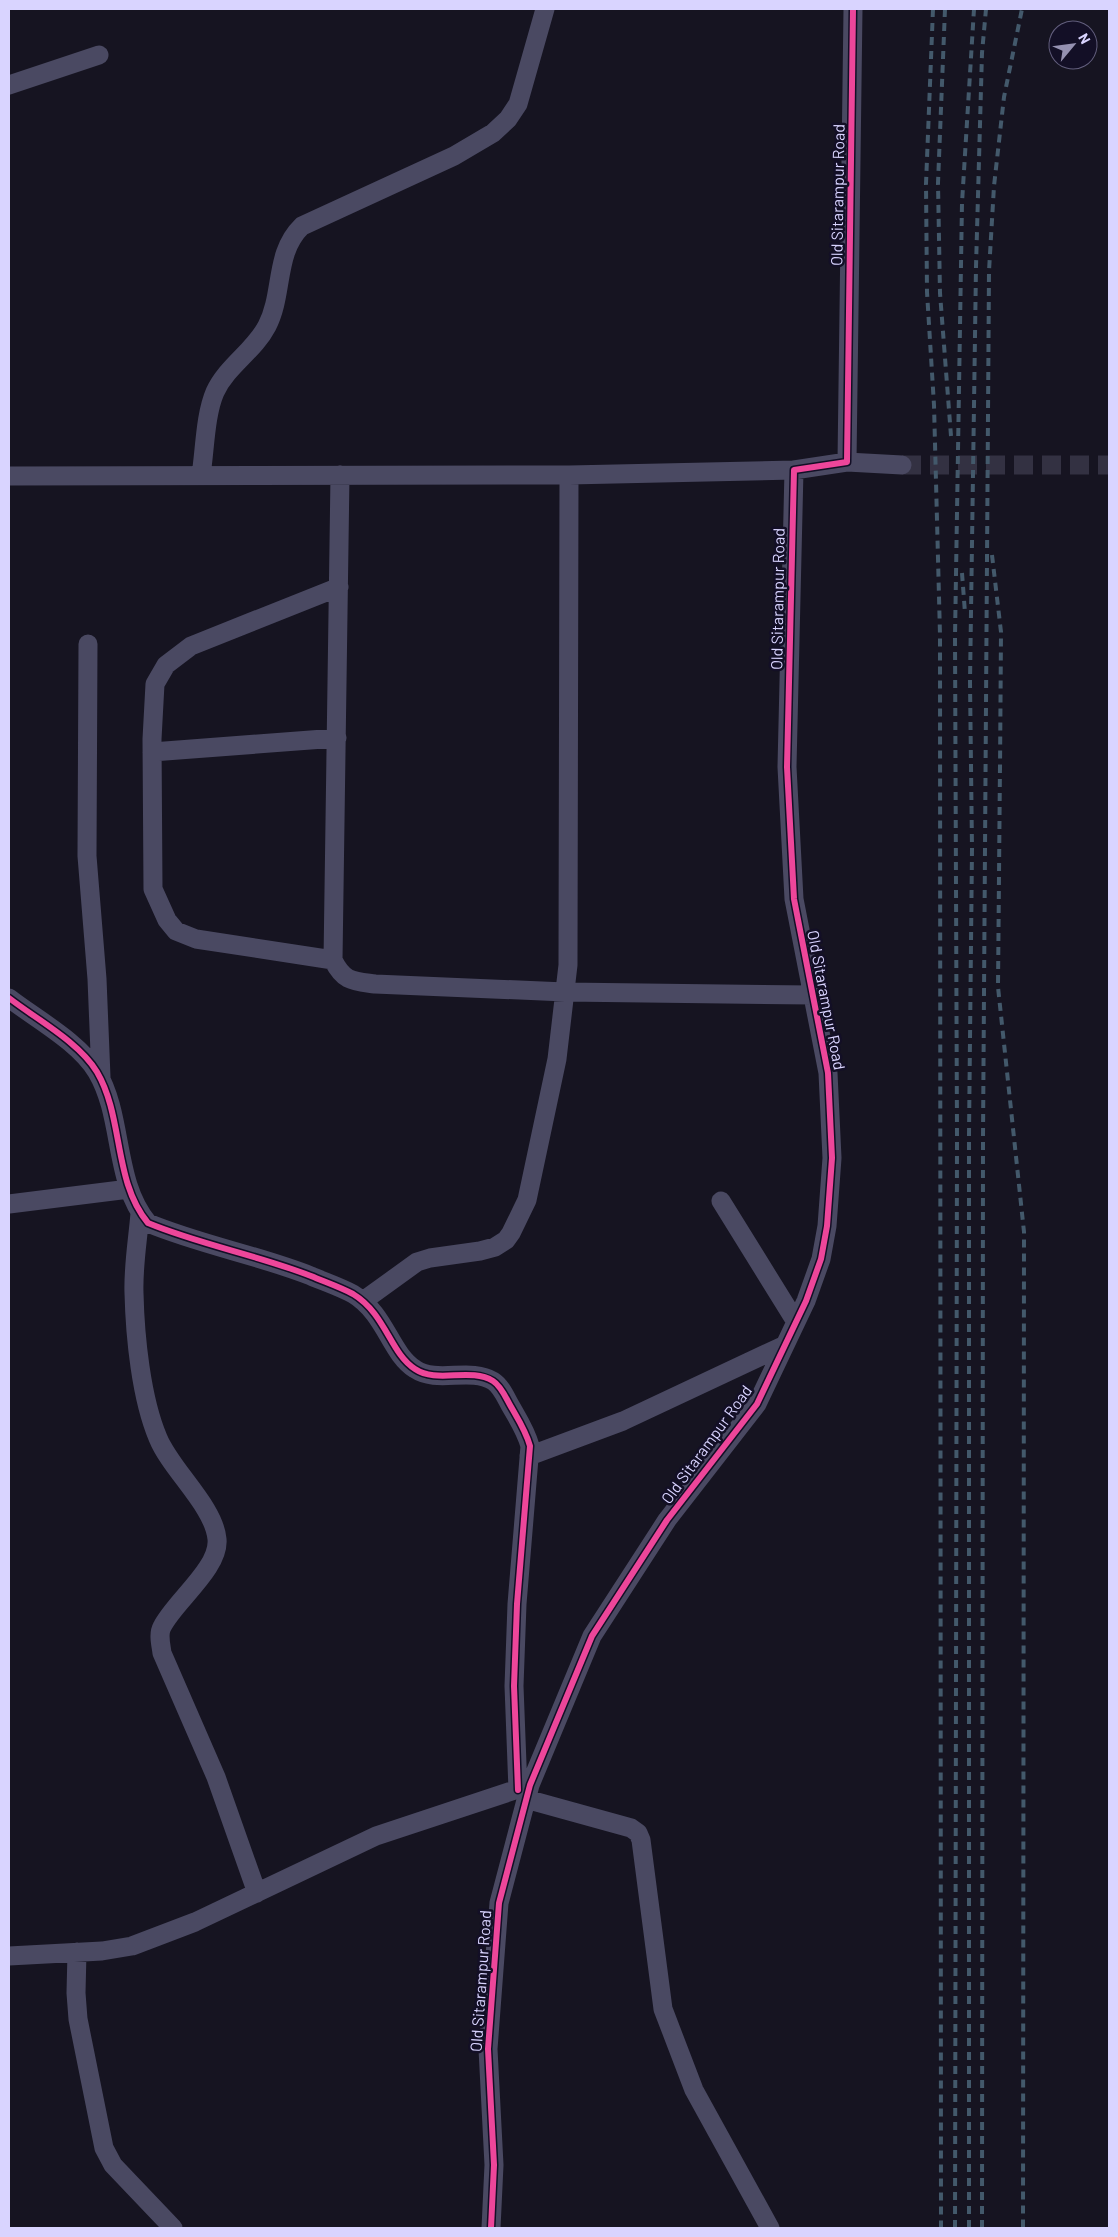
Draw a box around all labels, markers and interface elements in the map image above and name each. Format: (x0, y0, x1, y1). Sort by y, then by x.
north arrow (1048, 20, 1098, 70)
text: N (1075, 30, 1094, 47)
street label: Old Sitarampur Road (826, 124, 848, 266)
street label: Old Sitarampur Road (766, 528, 788, 670)
street label: Old Sitarampur Road (804, 928, 850, 1072)
street label: Old Sitarampur Road (657, 1381, 755, 1507)
street label: Old Sitarampur Road (466, 1910, 494, 2052)

